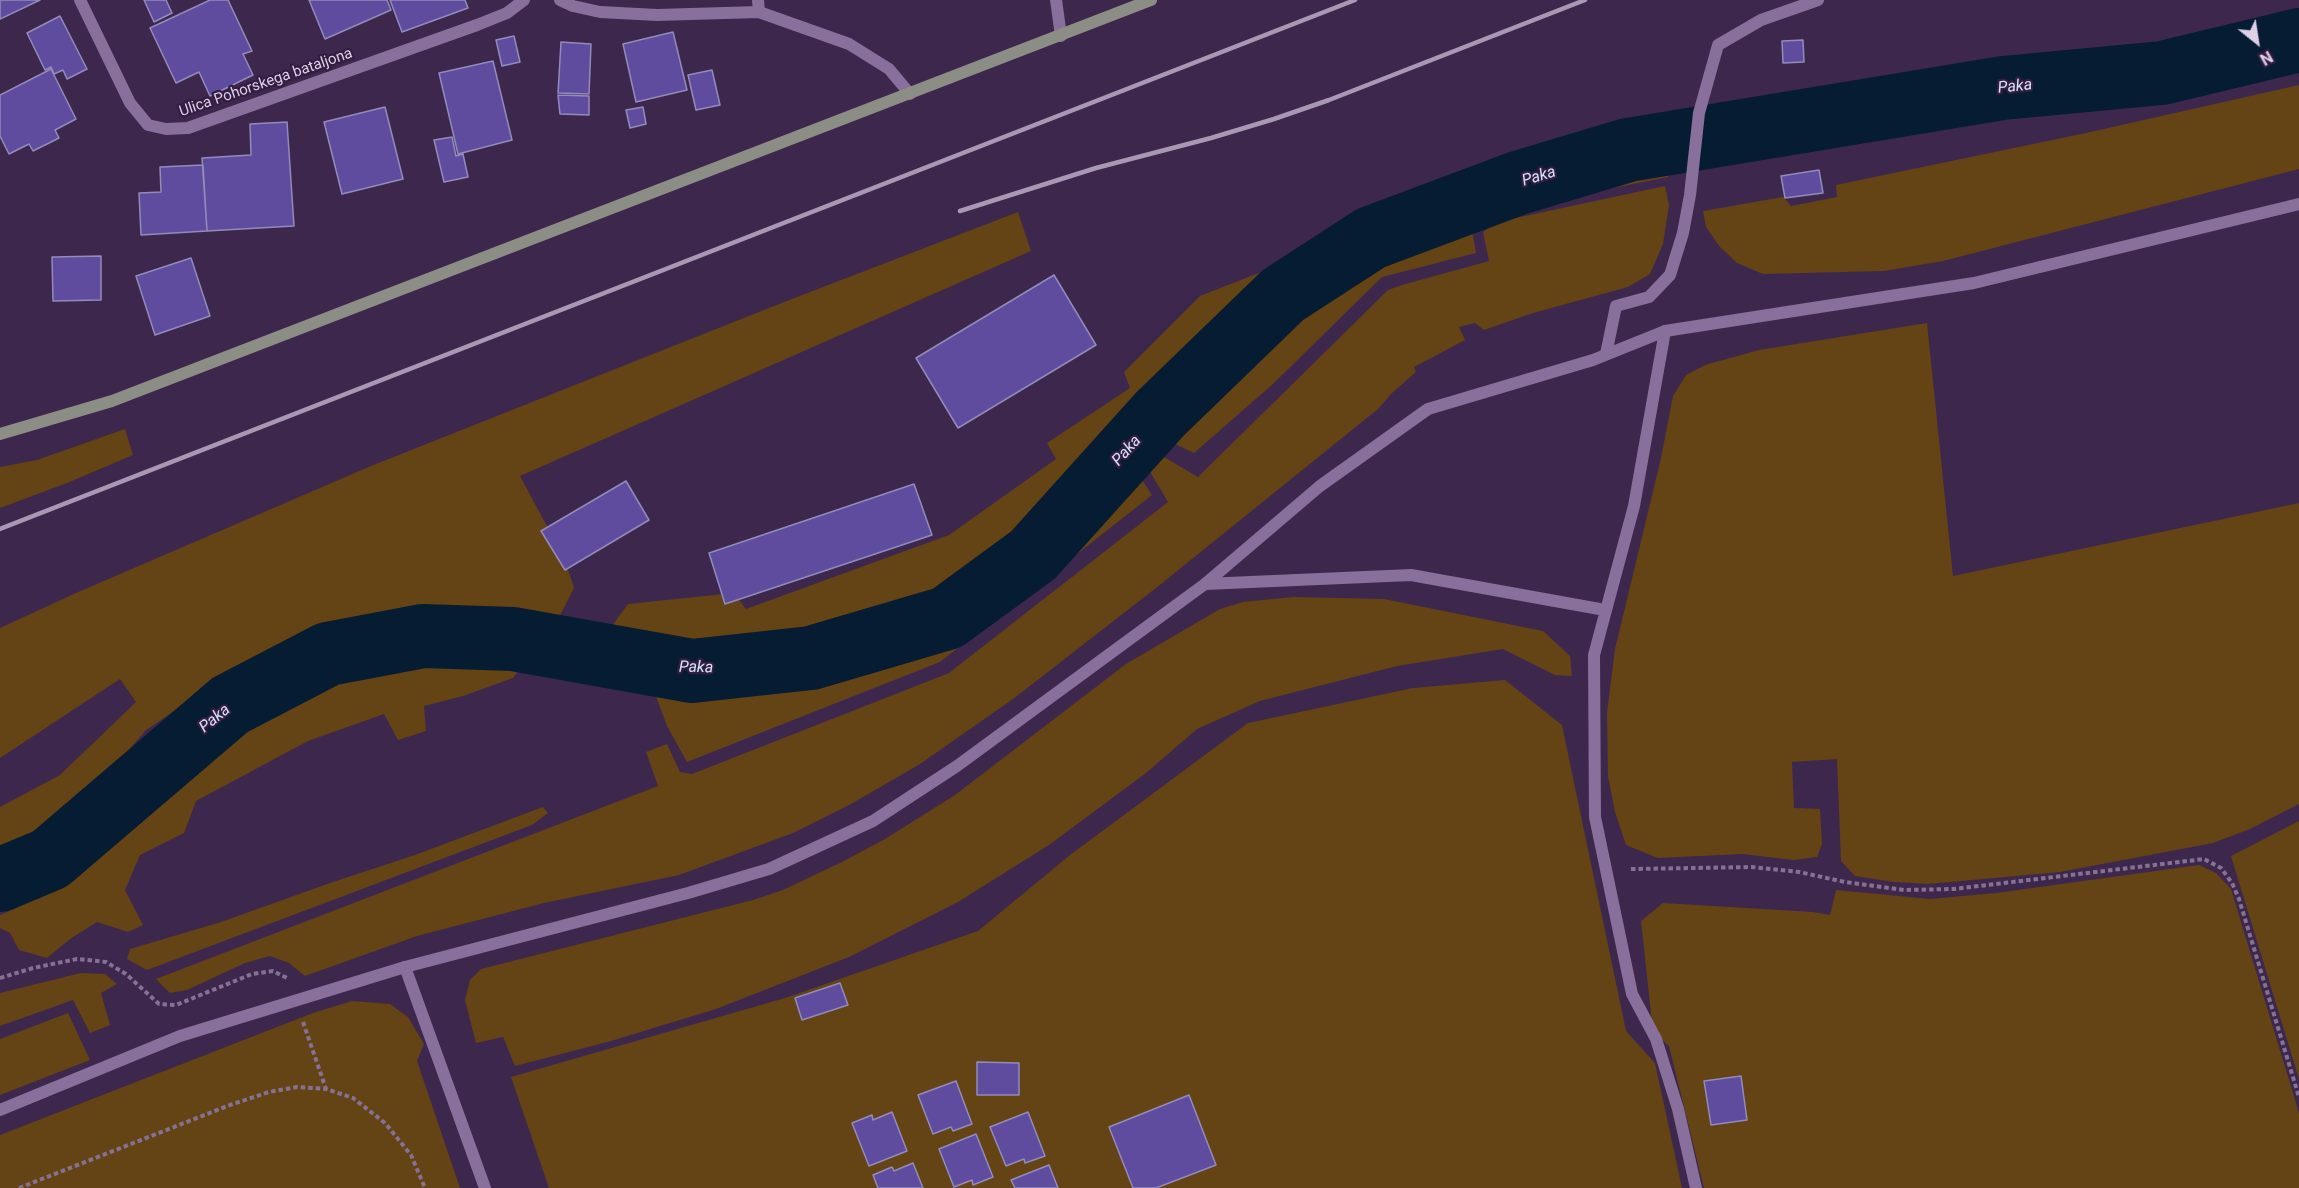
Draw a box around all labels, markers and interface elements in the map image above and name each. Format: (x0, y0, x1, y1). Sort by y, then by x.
north arrow (2227, 12, 2287, 72)
street label: Ulica Pohorskega bataljona (177, 45, 355, 121)
text: N (2257, 47, 2276, 69)
water label: Paka (1997, 76, 2033, 98)
water label: Paka (1520, 163, 1558, 191)
water label: Paka (1108, 432, 1146, 470)
water label: Paka (679, 658, 713, 678)
water label: Paka (196, 701, 234, 737)

